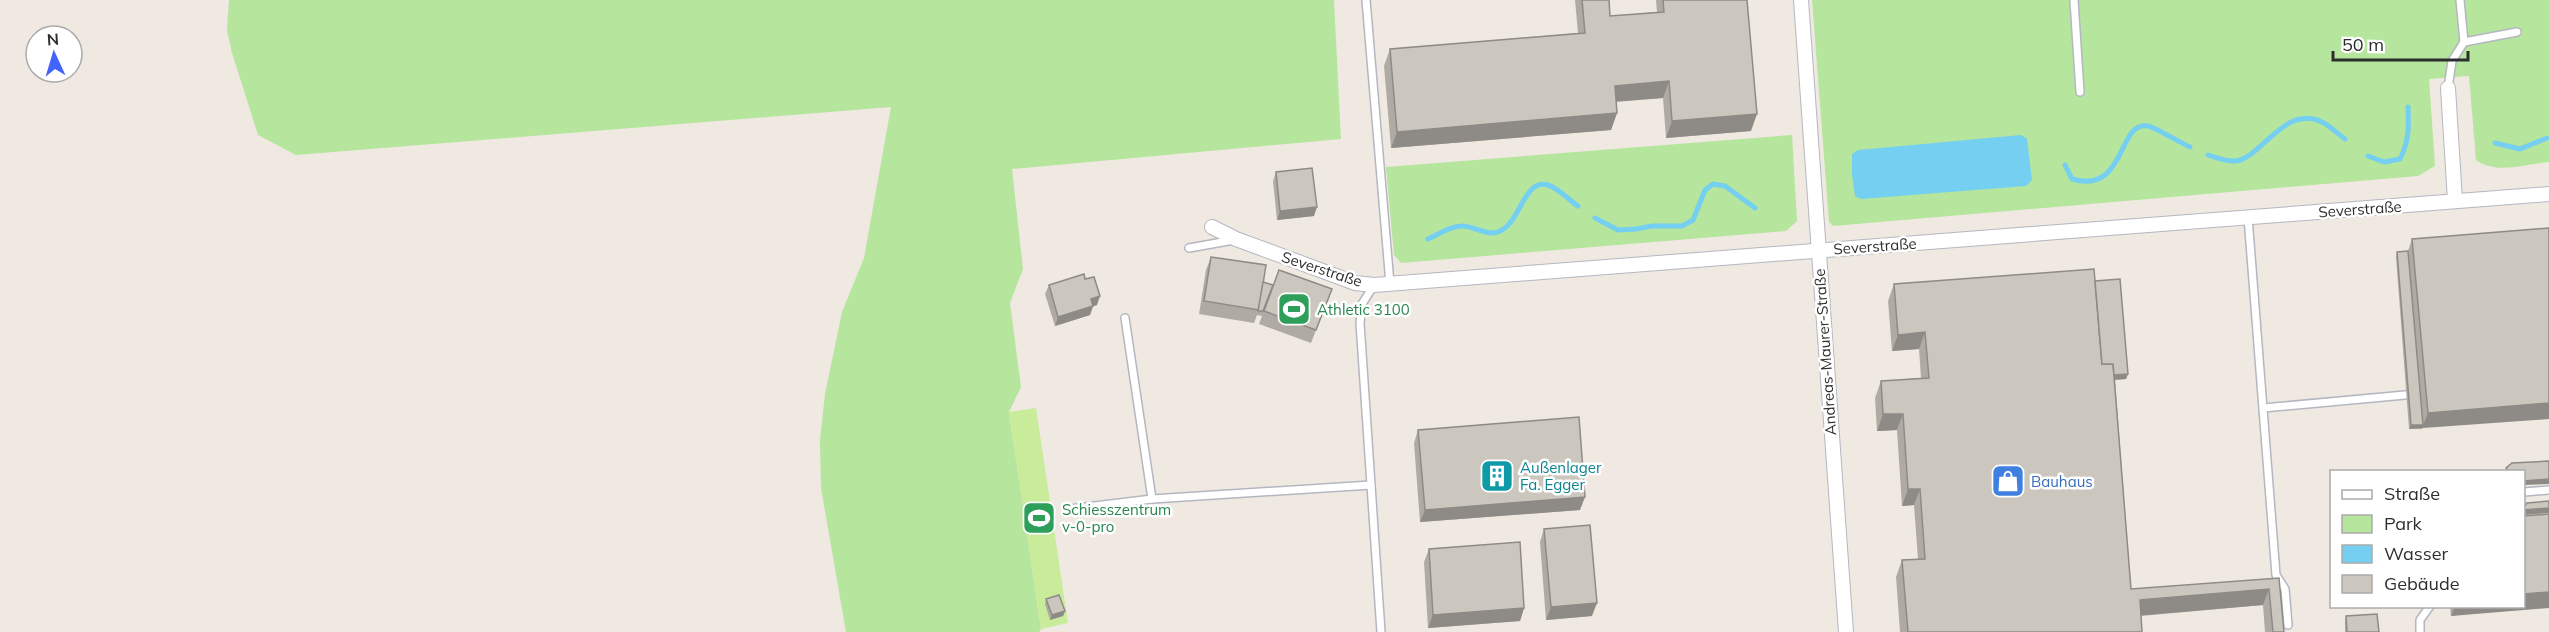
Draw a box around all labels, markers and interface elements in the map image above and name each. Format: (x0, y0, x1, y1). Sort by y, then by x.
north arrow (24, 24, 84, 84)
scale bar (2333, 24, 2468, 62)
text: N (46, 29, 60, 49)
text: 50 m (2342, 33, 2384, 56)
street label: Severstraße (2318, 197, 2402, 221)
street label: Severstraße (1833, 234, 1917, 258)
street label: Severstraße (1279, 247, 1365, 291)
street label: Andreas-Maurer-Straße (1810, 268, 1840, 436)
sports icon: Athletic 3100 (1276, 291, 1312, 327)
place label: Athletic 3100 (1317, 300, 1410, 319)
building icon: Außenlager Fa. Egger (1479, 458, 1515, 494)
place label: Außenlager Fa. Egger (1520, 458, 1602, 494)
shop icon: Bauhaus (1990, 463, 2026, 499)
legend (2330, 470, 2525, 608)
place label: Bauhaus (2031, 472, 2093, 491)
text: Straße (2384, 482, 2440, 505)
sports icon: Schiesszentrum v-0-pro (1021, 500, 1057, 536)
place label: Schiesszentrum v-0-pro (1062, 500, 1171, 536)
text: Park (2384, 512, 2423, 535)
text: Wasser (2384, 542, 2448, 565)
text: Gebäude (2384, 572, 2460, 595)

